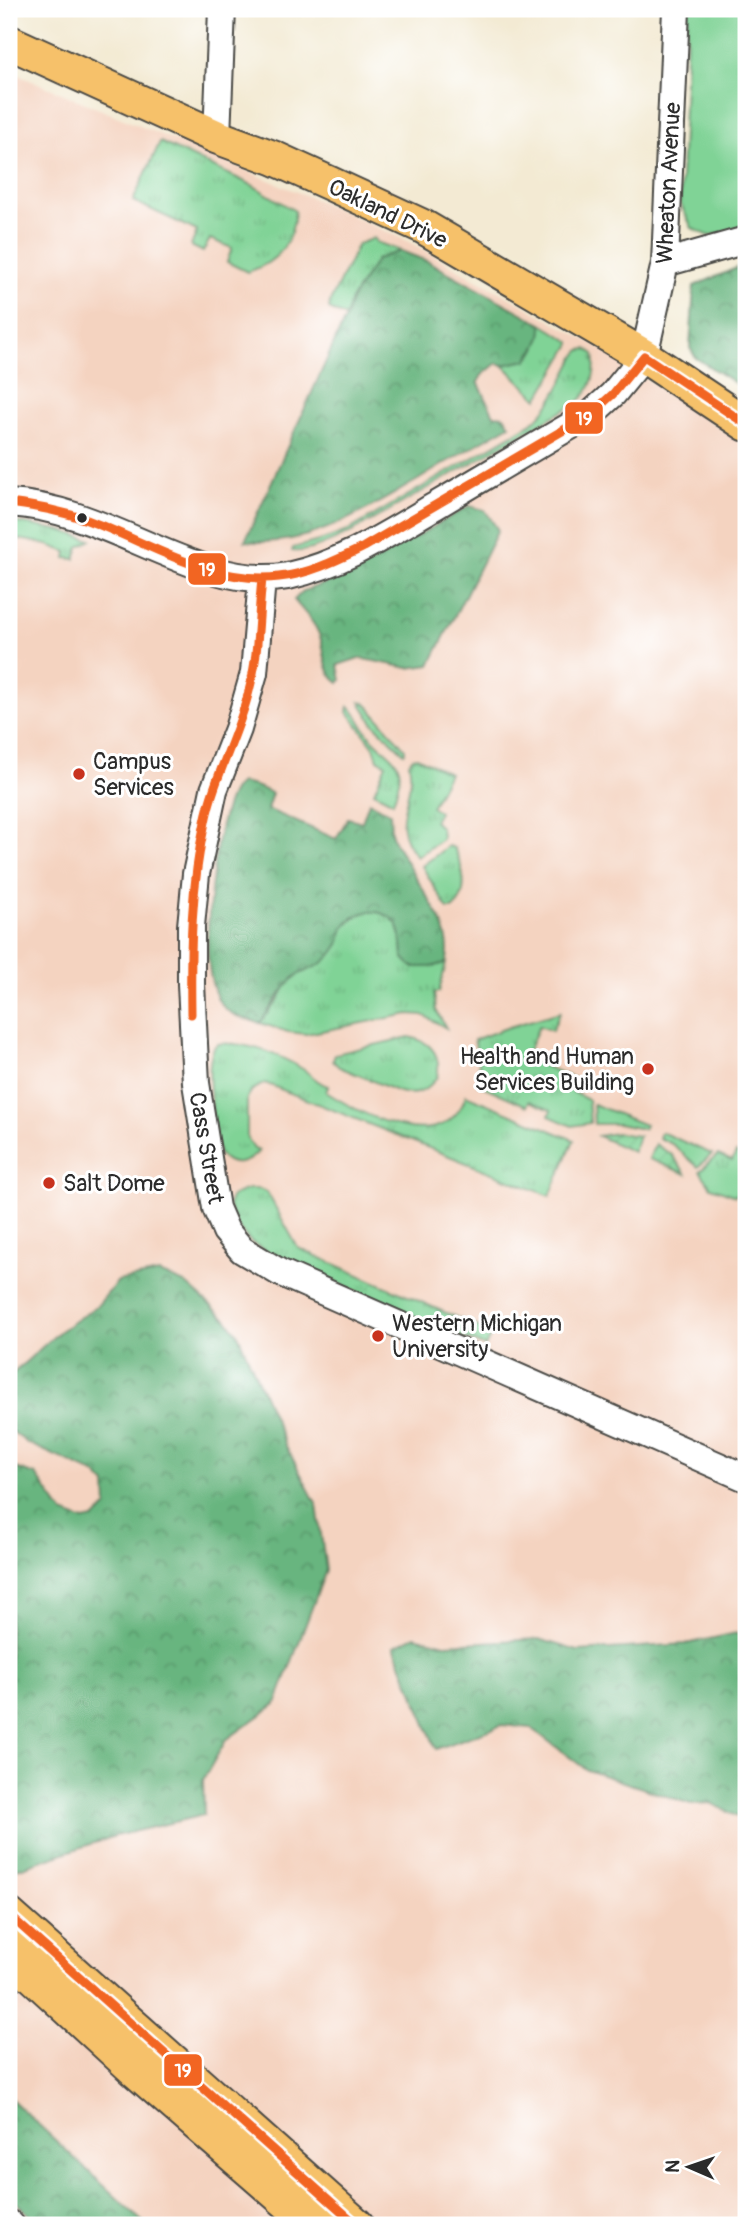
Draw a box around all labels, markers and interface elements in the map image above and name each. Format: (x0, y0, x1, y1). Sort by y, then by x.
street label: Wheaton Avenue (650, 101, 687, 265)
street label: Oakland Drive (324, 172, 453, 255)
line badge: 19 (564, 401, 604, 435)
text: 19 (575, 407, 593, 431)
unlabelled marker (75, 511, 89, 525)
line badge: 19 (187, 552, 227, 586)
text: 19 (198, 558, 216, 582)
place label: Campus Services (93, 747, 174, 802)
marker: Campus Services (71, 766, 87, 782)
place label: Health and Human Services Building (460, 1042, 634, 1097)
marker: Health and Human Services Building (640, 1061, 656, 1077)
street label: Cass Street (182, 1090, 231, 1207)
place label: Salt Dome (63, 1169, 165, 1198)
marker: Salt Dome (41, 1175, 57, 1191)
place label: Western Michigan University (392, 1309, 562, 1364)
marker: Western Michigan University (370, 1328, 386, 1344)
line badge: 19 (163, 2053, 203, 2087)
text: 19 (174, 2059, 192, 2083)
north arrow (654, 2132, 724, 2202)
text: N (661, 2159, 685, 2173)

